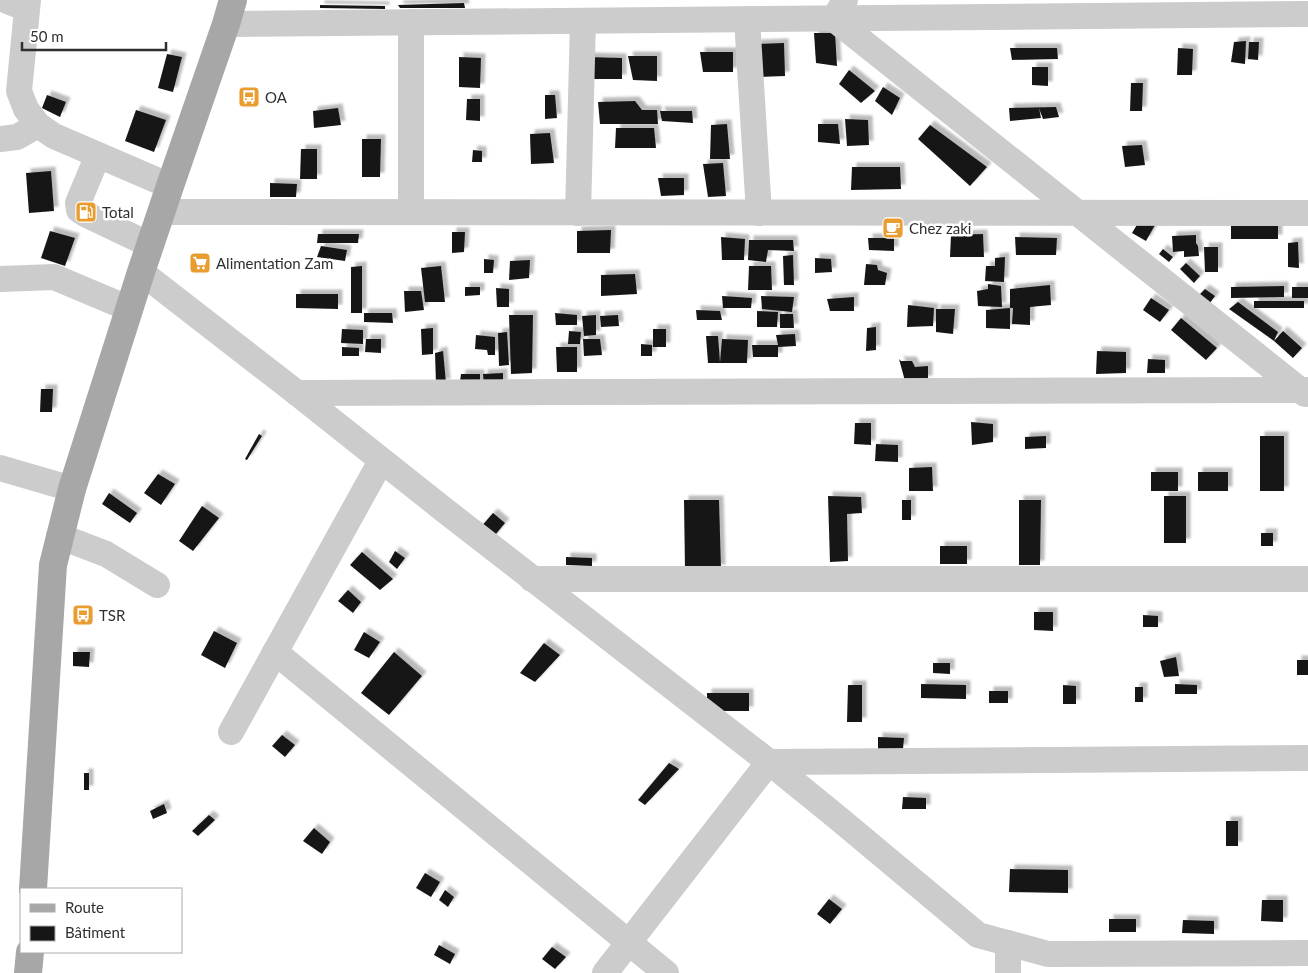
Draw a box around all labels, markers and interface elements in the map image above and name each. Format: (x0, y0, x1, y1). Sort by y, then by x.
scale bar (22, 20, 166, 52)
text: 50 m (30, 27, 64, 45)
bus stop icon: OA (237, 85, 261, 109)
place label: OA (265, 88, 288, 106)
fuel station icon: Total (74, 200, 98, 224)
place label: Total (102, 203, 134, 221)
cafe icon: Chez zaki (881, 216, 905, 240)
place label: Chez zaki (909, 219, 971, 237)
supermarket icon: Alimentation Zam (188, 251, 212, 275)
place label: Alimentation Zam (216, 254, 333, 272)
bus stop icon: TSR (71, 603, 95, 627)
place label: TSR (99, 606, 126, 624)
legend (20, 888, 182, 953)
text: Route (65, 898, 104, 916)
text: Bâtiment (65, 923, 126, 941)

